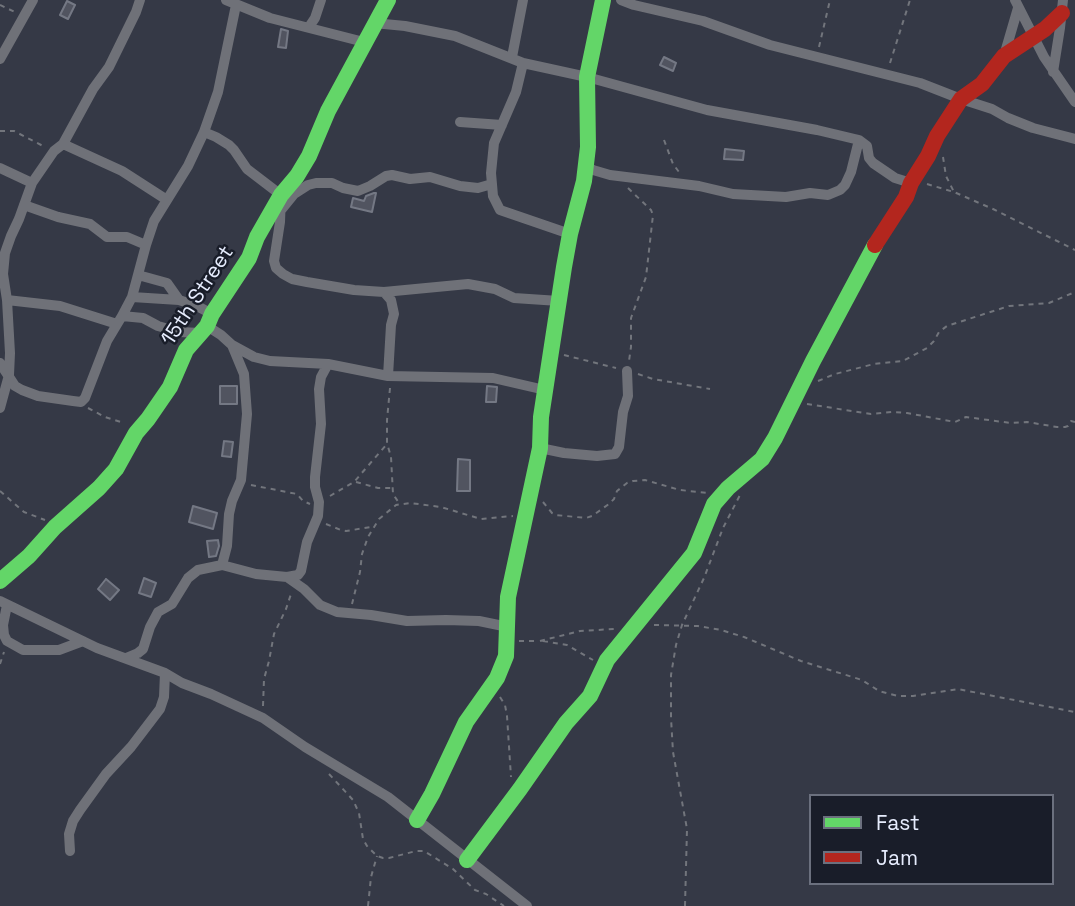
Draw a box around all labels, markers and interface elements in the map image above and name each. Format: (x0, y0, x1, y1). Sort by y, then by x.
street label: 15th Street (157, 242, 239, 350)
legend (809, 794, 1054, 885)
text: Fast (876, 809, 920, 836)
text: Jam (876, 844, 918, 871)

